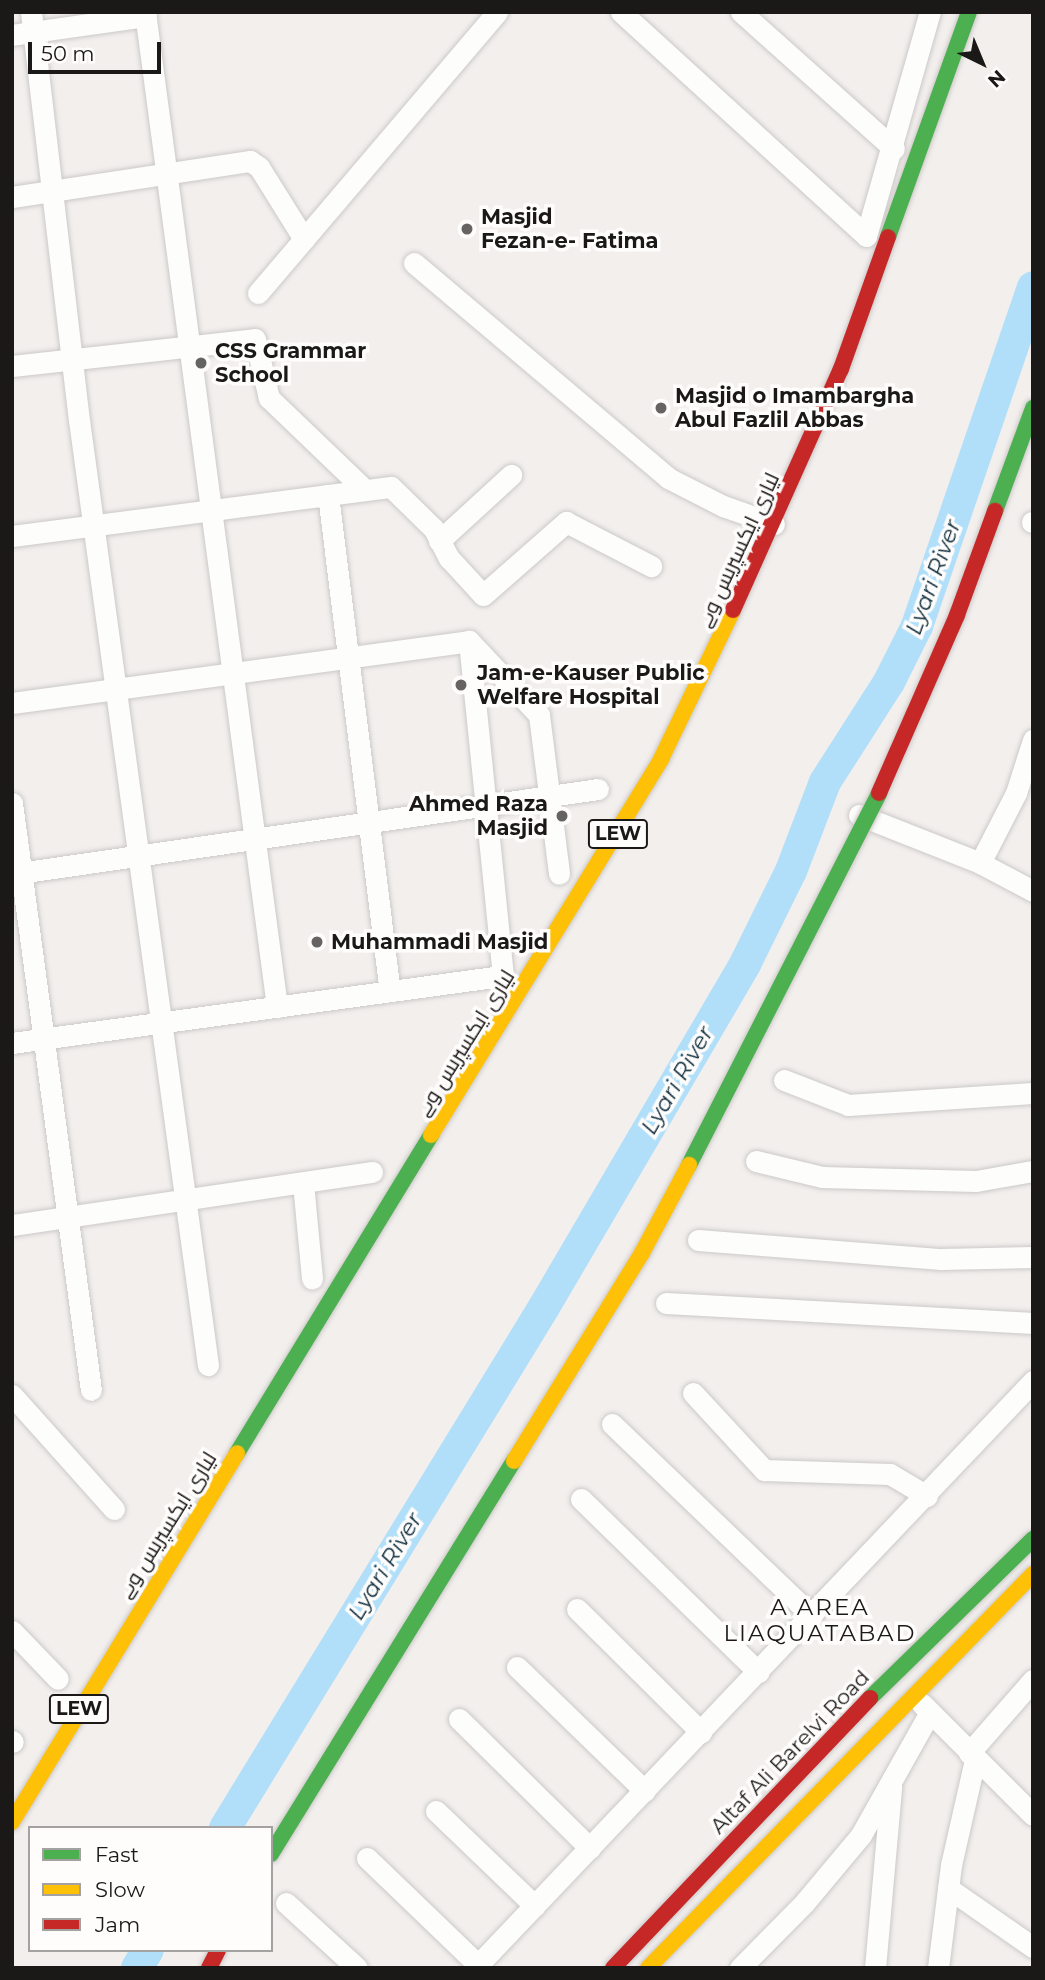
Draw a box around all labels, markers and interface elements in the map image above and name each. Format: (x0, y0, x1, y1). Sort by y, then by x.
scale bar (32, 28, 164, 72)
north arrow (947, 28, 1017, 98)
text: 50 m (41, 41, 95, 66)
text: N (983, 65, 1010, 92)
place label: Masjid Fezan-e- Fatima (481, 204, 658, 254)
marker: Masjid Fezan-e- Fatima (459, 221, 475, 237)
place label: CSS Grammar School (215, 338, 366, 388)
marker: CSS Grammar School (193, 355, 209, 371)
place label: Masjid o Imambargha Abul Fazlil Abbas (675, 383, 914, 433)
marker: Masjid o Imambargha Abul Fazlil Abbas (653, 400, 669, 416)
street label: لیاری ایکسپریس وے (691, 469, 785, 631)
water label: Lyari River (899, 516, 967, 638)
place label: Jam-e-Kauser Public Welfare Hospital (477, 660, 705, 710)
marker: Jam-e-Kauser Public Welfare Hospital (451, 675, 471, 695)
place label: Ahmed Raza Masjid (409, 791, 548, 841)
marker: Ahmed Raza Masjid (554, 808, 570, 824)
road number: LEW (586, 818, 650, 849)
place label: Muhammadi Masjid (331, 929, 548, 955)
marker: Muhammadi Masjid (309, 934, 325, 950)
street label: لیاری ایکسپریس وے (410, 965, 520, 1121)
water label: Lyari River (635, 1021, 719, 1139)
street label: لیاری ایکسپریس وے (112, 1447, 222, 1603)
water label: Lyari River (342, 1507, 428, 1625)
district label: A AREA LIAQUATABAD (725, 1593, 915, 1647)
street label: Altaf Ali Barelvi Road (705, 1665, 875, 1839)
road number: LEW (48, 1694, 110, 1724)
legend (28, 1826, 273, 1952)
text: Fast (95, 1842, 139, 1867)
text: Slow (95, 1877, 145, 1902)
text: Jam (95, 1912, 140, 1937)

